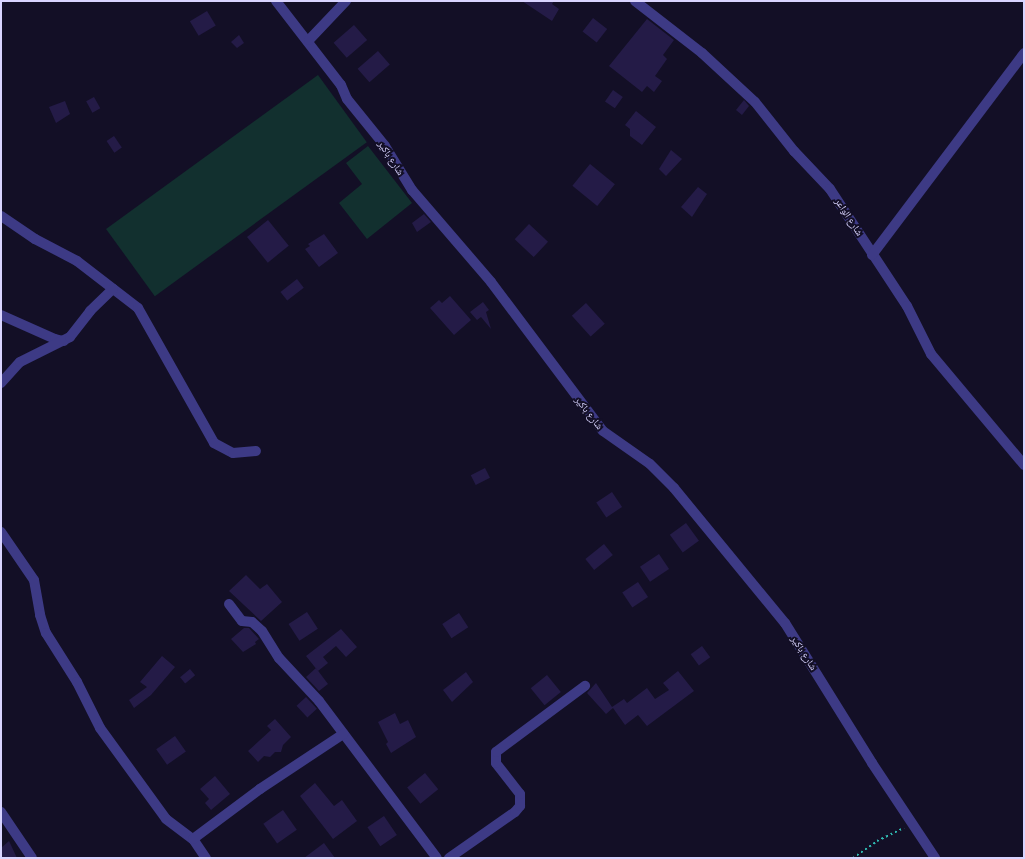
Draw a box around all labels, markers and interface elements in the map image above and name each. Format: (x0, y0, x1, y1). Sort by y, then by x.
street label: شارع باكير (375, 139, 407, 177)
street label: شارع الواعر (832, 196, 866, 238)
street label: شارع باكير (572, 394, 606, 432)
street label: شارع باكير (788, 634, 820, 672)

